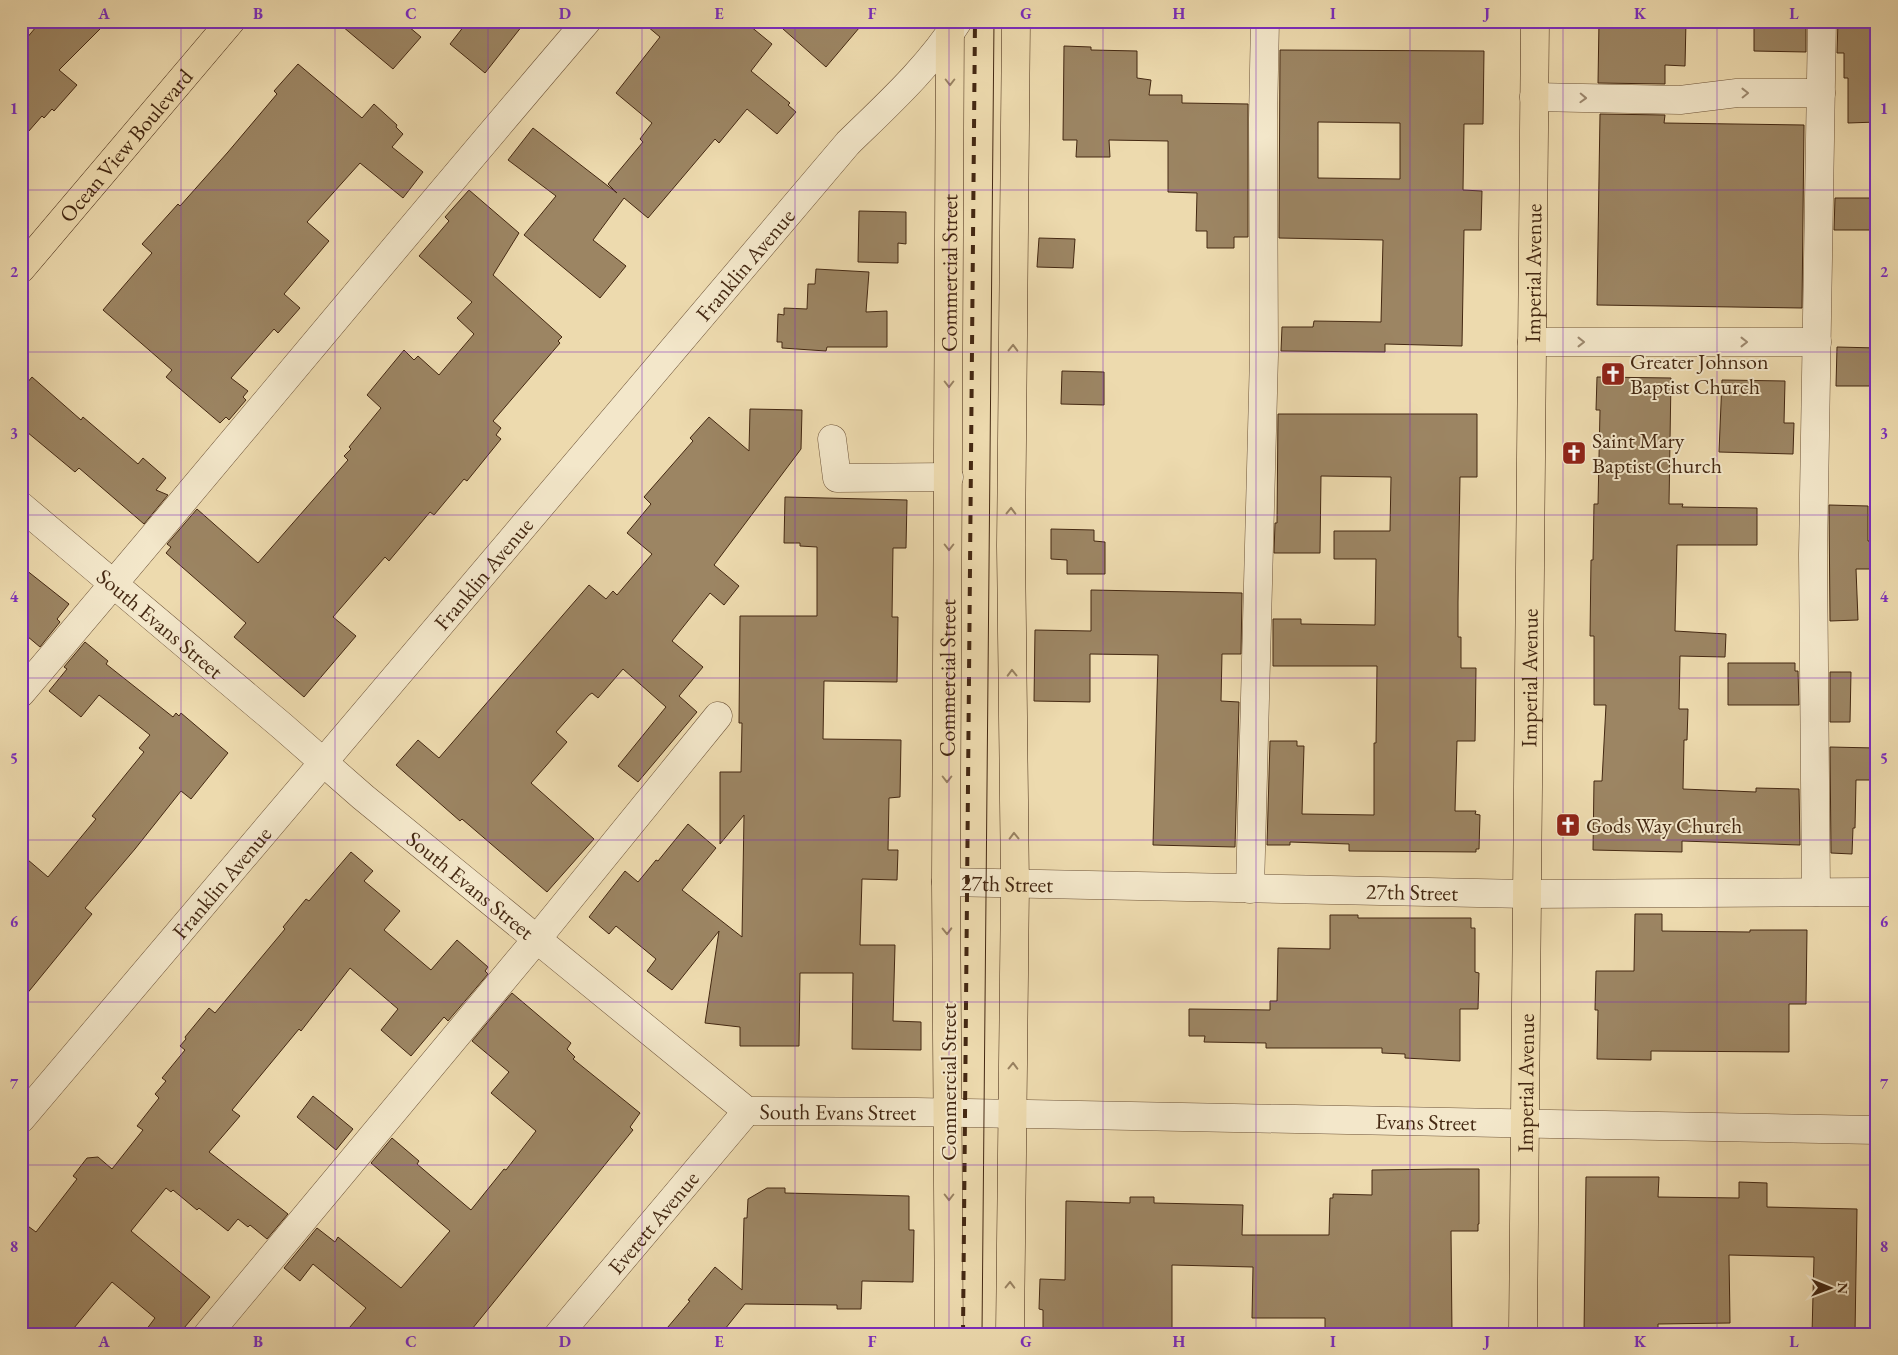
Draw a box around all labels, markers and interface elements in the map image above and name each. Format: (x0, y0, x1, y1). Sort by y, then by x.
text: A (97, 3, 110, 24)
text: B (253, 3, 263, 24)
text: C (405, 3, 417, 24)
text: D (559, 3, 571, 24)
text: E (714, 3, 724, 24)
text: F (868, 3, 877, 24)
text: G (1020, 3, 1032, 24)
text: H (1173, 3, 1186, 24)
text: I (1330, 3, 1336, 24)
text: J (1482, 3, 1490, 24)
text: K (1634, 3, 1647, 24)
text: L (1789, 3, 1799, 24)
street label: Ocean View Boulevard (53, 62, 200, 228)
one-way arrow (945, 78, 955, 86)
one-way arrow (1742, 88, 1749, 98)
one-way arrow (1580, 93, 1587, 103)
text: 1 (10, 98, 18, 119)
text: 1 (1880, 98, 1888, 119)
street label: Commercial Street (934, 194, 964, 352)
street label: Franklin Avenue (689, 202, 802, 327)
street label: Imperial Avenue (1518, 203, 1548, 343)
text: 2 (10, 261, 19, 282)
text: 2 (1880, 261, 1889, 282)
one-way arrow (1578, 337, 1585, 347)
one-way arrow (1740, 337, 1748, 347)
one-way arrow (1008, 344, 1018, 352)
place label: Greater Johnson Baptist Church (1630, 347, 1769, 401)
church icon: Greater Johnson Baptist Church (1600, 361, 1626, 387)
one-way arrow (944, 381, 954, 389)
text: 3 (10, 423, 18, 444)
text: 3 (1880, 423, 1888, 444)
place label: Saint Mary Baptist Church (1592, 426, 1722, 480)
church icon: Saint Mary Baptist Church (1561, 440, 1587, 466)
one-way arrow (1006, 507, 1016, 514)
street label: Franklin Avenue (428, 511, 540, 636)
one-way arrow (944, 544, 954, 551)
street label: South Evans Street (91, 562, 229, 685)
text: 4 (10, 586, 19, 607)
text: 4 (1880, 586, 1889, 607)
street label: Commercial Street (933, 599, 962, 757)
street label: Imperial Avenue (1514, 608, 1545, 748)
one-way arrow (1007, 669, 1018, 677)
text: 5 (10, 748, 18, 769)
text: 5 (1880, 748, 1888, 769)
one-way arrow (942, 776, 952, 784)
place label: Gods Way Church (1586, 811, 1742, 840)
church icon: Gods Way Church (1555, 812, 1581, 838)
street label: Franklin Avenue (166, 820, 278, 945)
street label: South Evans Street (400, 824, 540, 946)
one-way arrow (1009, 832, 1020, 840)
street label: 27th Street (961, 868, 1053, 899)
street label: 27th Street (1365, 877, 1458, 908)
text: 6 (10, 911, 19, 932)
text: 6 (1880, 911, 1889, 932)
one-way arrow (942, 928, 952, 935)
street label: Commercial Street (934, 1003, 963, 1161)
street label: Imperial Avenue (1511, 1013, 1541, 1153)
one-way arrow (1008, 1062, 1018, 1070)
text: 7 (10, 1073, 19, 1094)
text: 7 (1880, 1073, 1889, 1094)
street label: South Evans Street (759, 1097, 916, 1127)
street label: Evans Street (1375, 1107, 1477, 1137)
street label: Everett Avenue (602, 1165, 706, 1281)
one-way arrow (944, 1194, 954, 1202)
text: 8 (10, 1236, 18, 1257)
text: 8 (1880, 1236, 1888, 1257)
north arrow (1806, 1262, 1856, 1312)
one-way arrow (1005, 1281, 1015, 1288)
text: N (1834, 1282, 1852, 1295)
text: A (97, 1331, 110, 1352)
text: B (253, 1331, 263, 1352)
text: C (405, 1331, 417, 1352)
text: D (559, 1331, 571, 1352)
text: E (714, 1331, 724, 1352)
text: F (868, 1331, 877, 1352)
text: G (1020, 1331, 1032, 1352)
text: H (1173, 1331, 1186, 1352)
text: I (1330, 1331, 1336, 1352)
text: J (1482, 1331, 1490, 1352)
text: K (1634, 1331, 1647, 1352)
text: L (1789, 1331, 1799, 1352)

